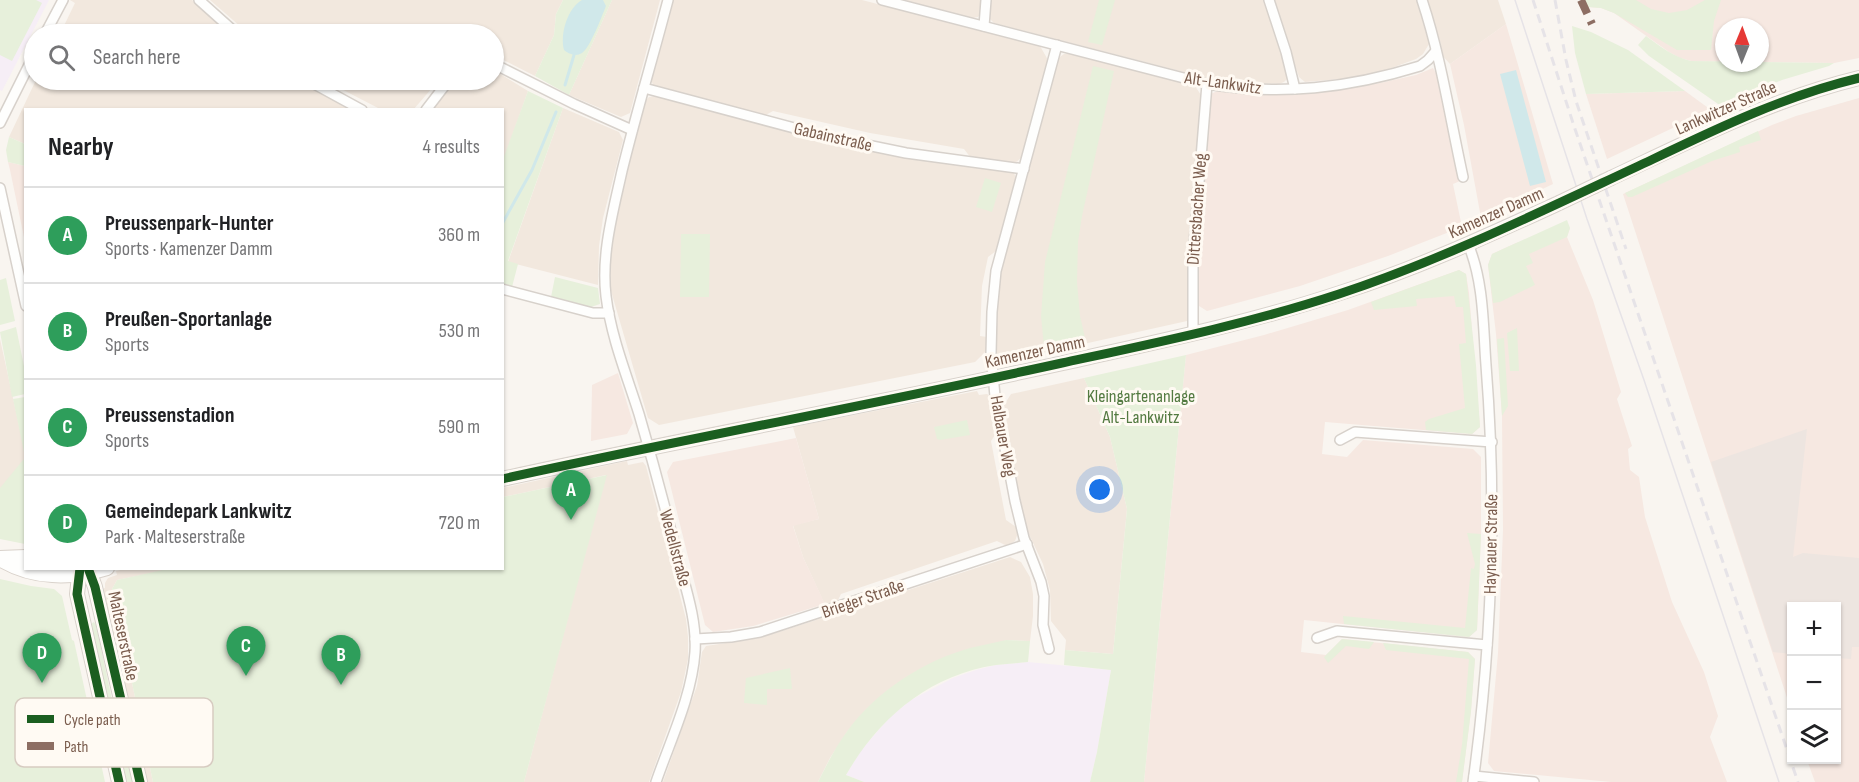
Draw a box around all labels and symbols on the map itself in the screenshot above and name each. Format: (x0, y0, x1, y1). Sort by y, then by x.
north arrow (1715, 18, 1769, 72)
street label: Alt-Lankwitz (1182, 67, 1263, 99)
street label: Lankwitzer Straße (1672, 76, 1780, 140)
street label: Gabainstraße (792, 118, 874, 156)
street label: Dittersbacher Weg (1183, 152, 1211, 266)
street label: Kamenzer Damm (1445, 183, 1547, 243)
street label: Kamenzer Damm (983, 331, 1087, 373)
park label: Kleingartenanlage Alt-Lankwitz (1087, 386, 1195, 428)
street label: Halbauer Weg (986, 394, 1020, 478)
pin: A (552, 470, 590, 520)
your location (1085, 475, 1114, 504)
street label: Haynauer Straße (1480, 494, 1502, 594)
street label: Wedellstraße (655, 507, 695, 589)
street label: Brieger Straße (819, 575, 907, 623)
street label: Malteserstraße (103, 589, 143, 683)
pin: C (226, 626, 266, 676)
pin: D (22, 634, 62, 683)
pin: B (322, 636, 360, 685)
legend (15, 698, 213, 767)
text: Cycle path (64, 711, 121, 730)
text: Path (64, 738, 88, 757)

